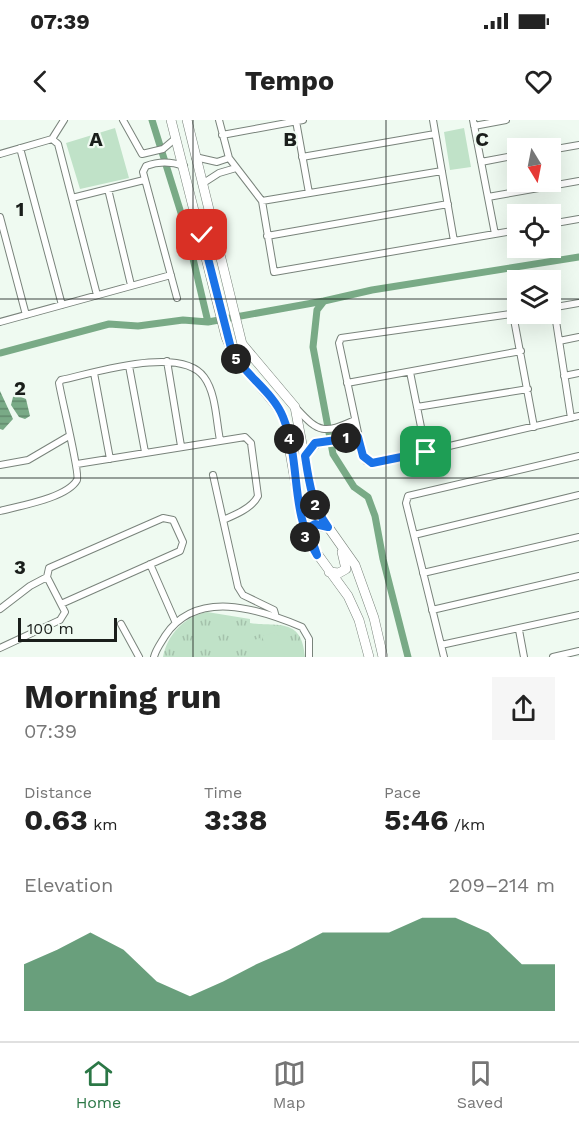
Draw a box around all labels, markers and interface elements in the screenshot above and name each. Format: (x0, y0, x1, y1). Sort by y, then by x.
text: 07:39 (30, 9, 90, 34)
icon: back (24, 65, 57, 98)
text: Tempo (245, 65, 334, 97)
icon: heart (522, 65, 555, 98)
text: A (89, 127, 103, 151)
text: B (283, 127, 297, 151)
text: C (475, 127, 489, 151)
north arrow (507, 138, 561, 192)
map controls (507, 138, 561, 324)
text: 1 (16, 197, 24, 221)
button: locate (507, 204, 561, 258)
pin (176, 209, 227, 260)
icon: check (185, 218, 218, 251)
button: layers (507, 270, 561, 324)
pin: 5 (221, 344, 251, 374)
text: 5 (231, 349, 241, 368)
text: 2 (14, 376, 26, 400)
pin: 1 (331, 423, 361, 453)
pin: 4 (274, 424, 304, 454)
pin (400, 426, 451, 477)
text: 1 (343, 428, 349, 447)
text: 4 (284, 429, 294, 448)
icon: arrive (409, 435, 442, 468)
pin: 2 (300, 490, 330, 520)
text: 2 (310, 495, 320, 514)
pin: 3 (290, 522, 320, 552)
text: 3 (300, 527, 310, 546)
text: 3 (14, 555, 26, 579)
scale bar (18, 615, 117, 642)
text: 100 m (27, 619, 74, 638)
text: Morning run (24, 677, 221, 716)
button: share (492, 677, 555, 740)
text: 07:39 (24, 719, 77, 743)
text: Distance (24, 783, 92, 802)
text: Time (204, 783, 242, 802)
text: Pace (384, 783, 421, 802)
text: 0.63 (24, 802, 88, 837)
text: 3:38 (204, 802, 267, 837)
text: 5:46 (384, 802, 448, 837)
text: km (88, 815, 118, 834)
text: /km (448, 815, 485, 834)
text: Elevation (24, 873, 113, 897)
text: 209–214 m (449, 873, 555, 897)
tab: Home (76, 1057, 121, 1112)
tab: Map (273, 1057, 306, 1112)
tab: Saved (457, 1057, 503, 1112)

